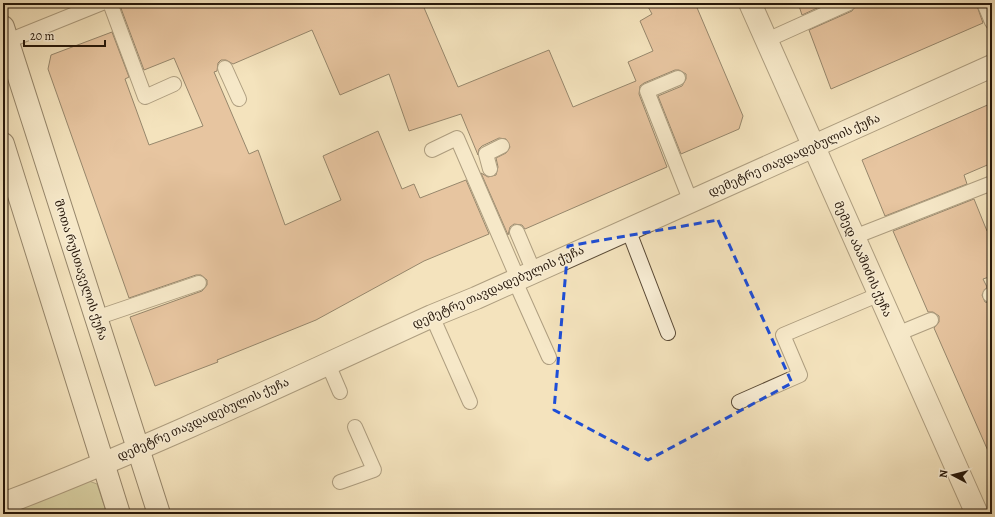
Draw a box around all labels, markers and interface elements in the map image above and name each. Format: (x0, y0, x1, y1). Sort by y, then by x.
scale bar (24, 22, 105, 48)
text: 20 m (30, 28, 54, 44)
street label: დემეტრე თავდადებულის ქუჩა (706, 110, 882, 200)
street label: შოთა რუსთაველის ქუჩა (51, 198, 111, 342)
street label: მემედ აბაშიძის ქუჩა (830, 199, 896, 319)
street label: დემეტრე თავდადებულის ქუჩა (410, 242, 586, 332)
street label: დემეტრე თავდადებულის ქუჩა (115, 374, 291, 464)
north arrow (933, 455, 973, 495)
text: N (936, 469, 952, 479)

